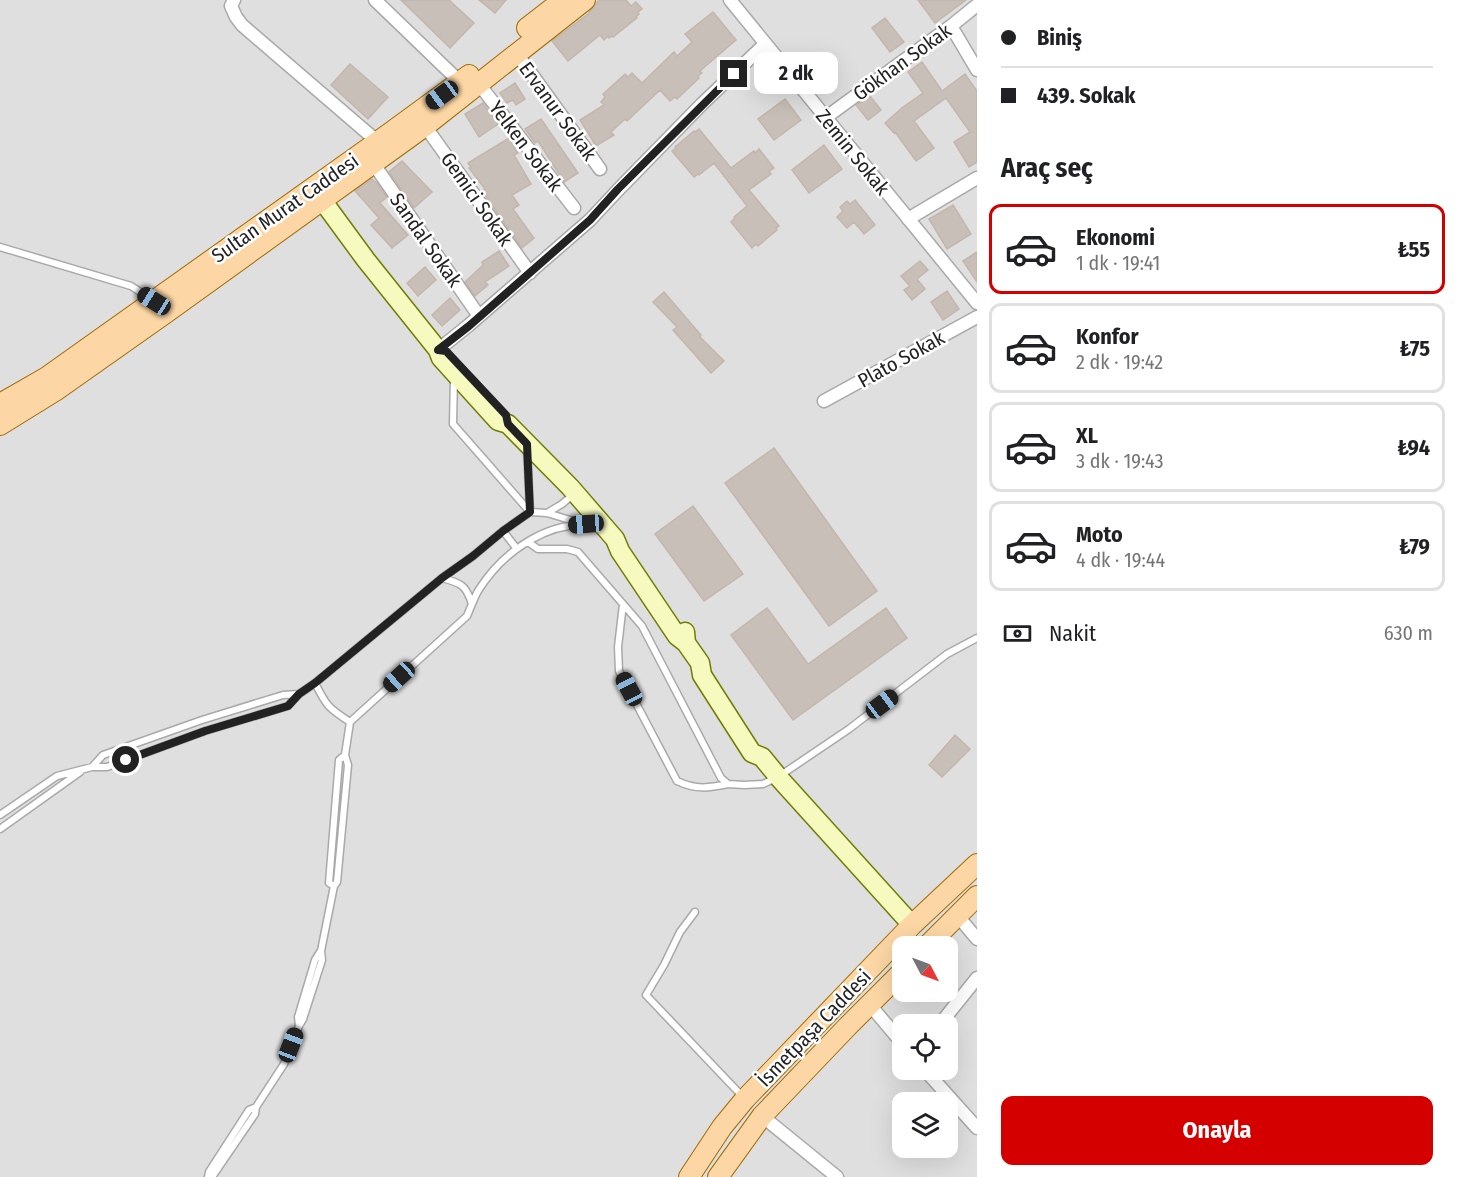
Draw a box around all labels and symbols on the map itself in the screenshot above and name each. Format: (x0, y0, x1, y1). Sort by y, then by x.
street label: Gökhan Sokak (848, 18, 956, 106)
callout: 2 dk (755, 53, 839, 95)
street label: Ervanur Sokak (514, 57, 602, 165)
route end (720, 60, 747, 87)
car (422, 77, 462, 113)
street label: Yelken Sokak (484, 96, 568, 196)
street label: Zemin Sokak (811, 104, 895, 200)
street label: Sultan Murat Caddesi (207, 148, 363, 268)
street label: Gemici Sokak (436, 148, 518, 251)
street label: Sandal Sokak (385, 188, 468, 292)
car (134, 284, 174, 318)
street label: Plato Sokak (854, 325, 949, 393)
car (567, 514, 605, 534)
car (380, 658, 418, 696)
car (613, 669, 645, 709)
car (862, 686, 902, 722)
route start (112, 746, 139, 773)
north arrow (892, 936, 958, 1002)
street label: İsmetpaşa Caddesi (752, 965, 877, 1092)
car (276, 1025, 306, 1065)

